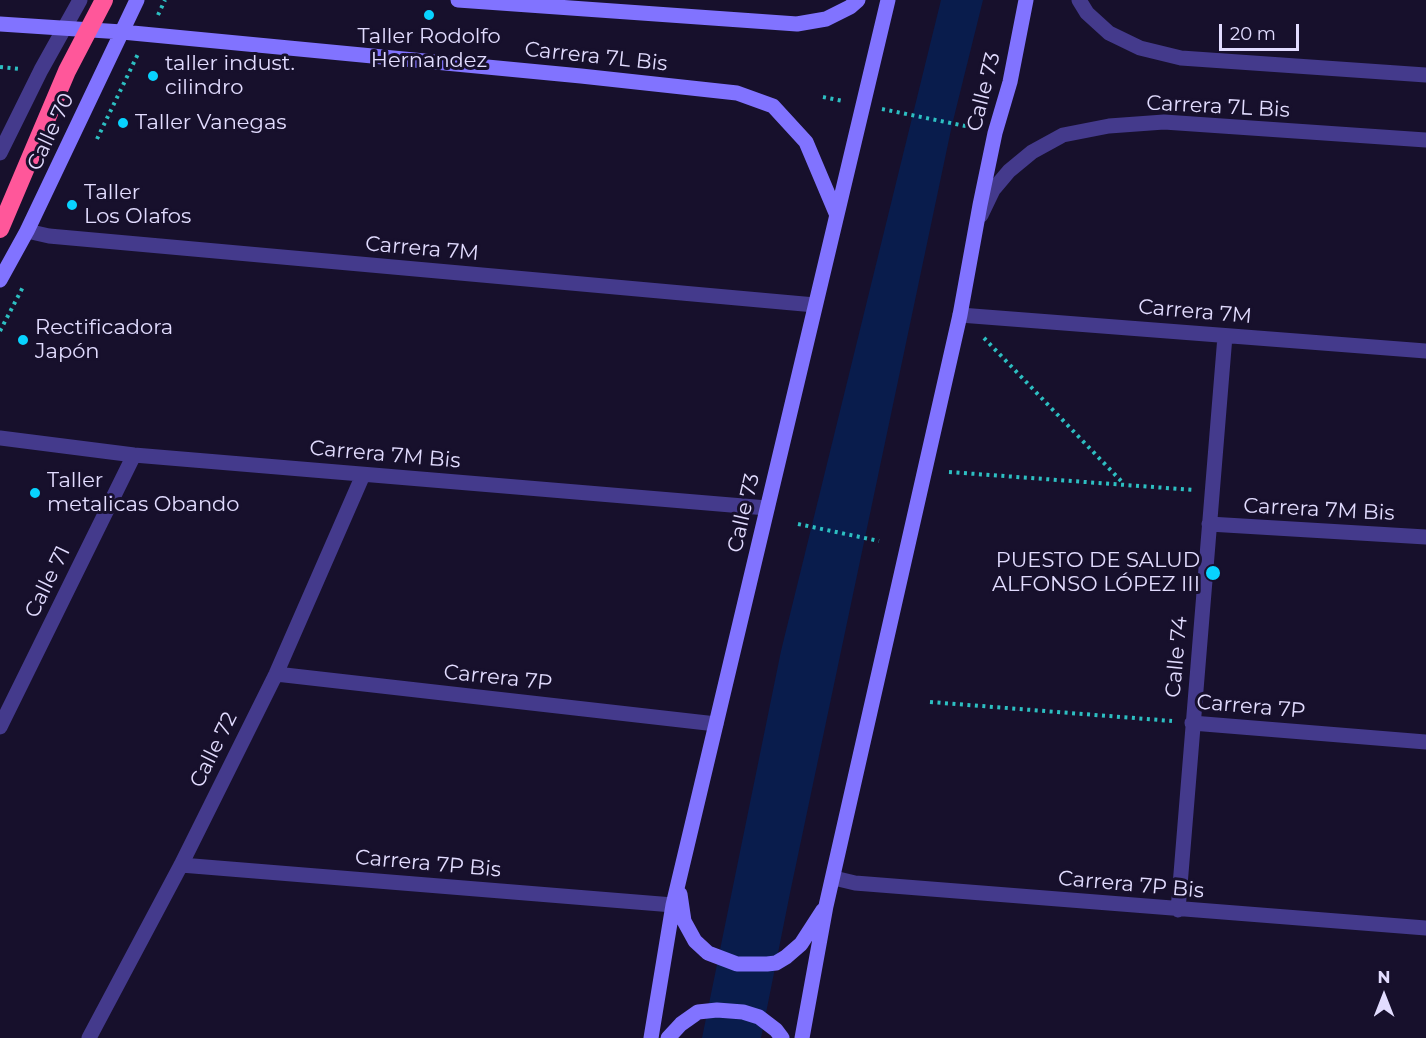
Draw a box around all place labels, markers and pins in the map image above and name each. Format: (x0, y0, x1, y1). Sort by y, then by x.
marker: Taller Rodolfo Hernandez (422, 8, 436, 22)
place label: Taller Rodolfo Hernandez (357, 24, 501, 74)
place label: taller indust. cilindro (165, 51, 295, 101)
marker: taller indust. cilindro (146, 69, 160, 83)
place label: Taller Vanegas (135, 110, 287, 136)
marker: Taller Vanegas (116, 116, 130, 130)
place label: Taller Los Olafos (84, 180, 191, 230)
marker: Taller Los Olafos (65, 198, 79, 212)
place label: Rectificadora Japón (35, 315, 173, 365)
marker: Rectificadora Japón (16, 333, 30, 347)
place label: Taller metalicas Obando (47, 468, 239, 518)
marker: Taller metalicas Obando (28, 486, 42, 500)
place label: PUESTO DE SALUD ALFONSO LÓPEZ III (992, 548, 1200, 598)
marker: PUESTO DE SALUD ALFONSO LÓPEZ III (1204, 564, 1222, 582)

